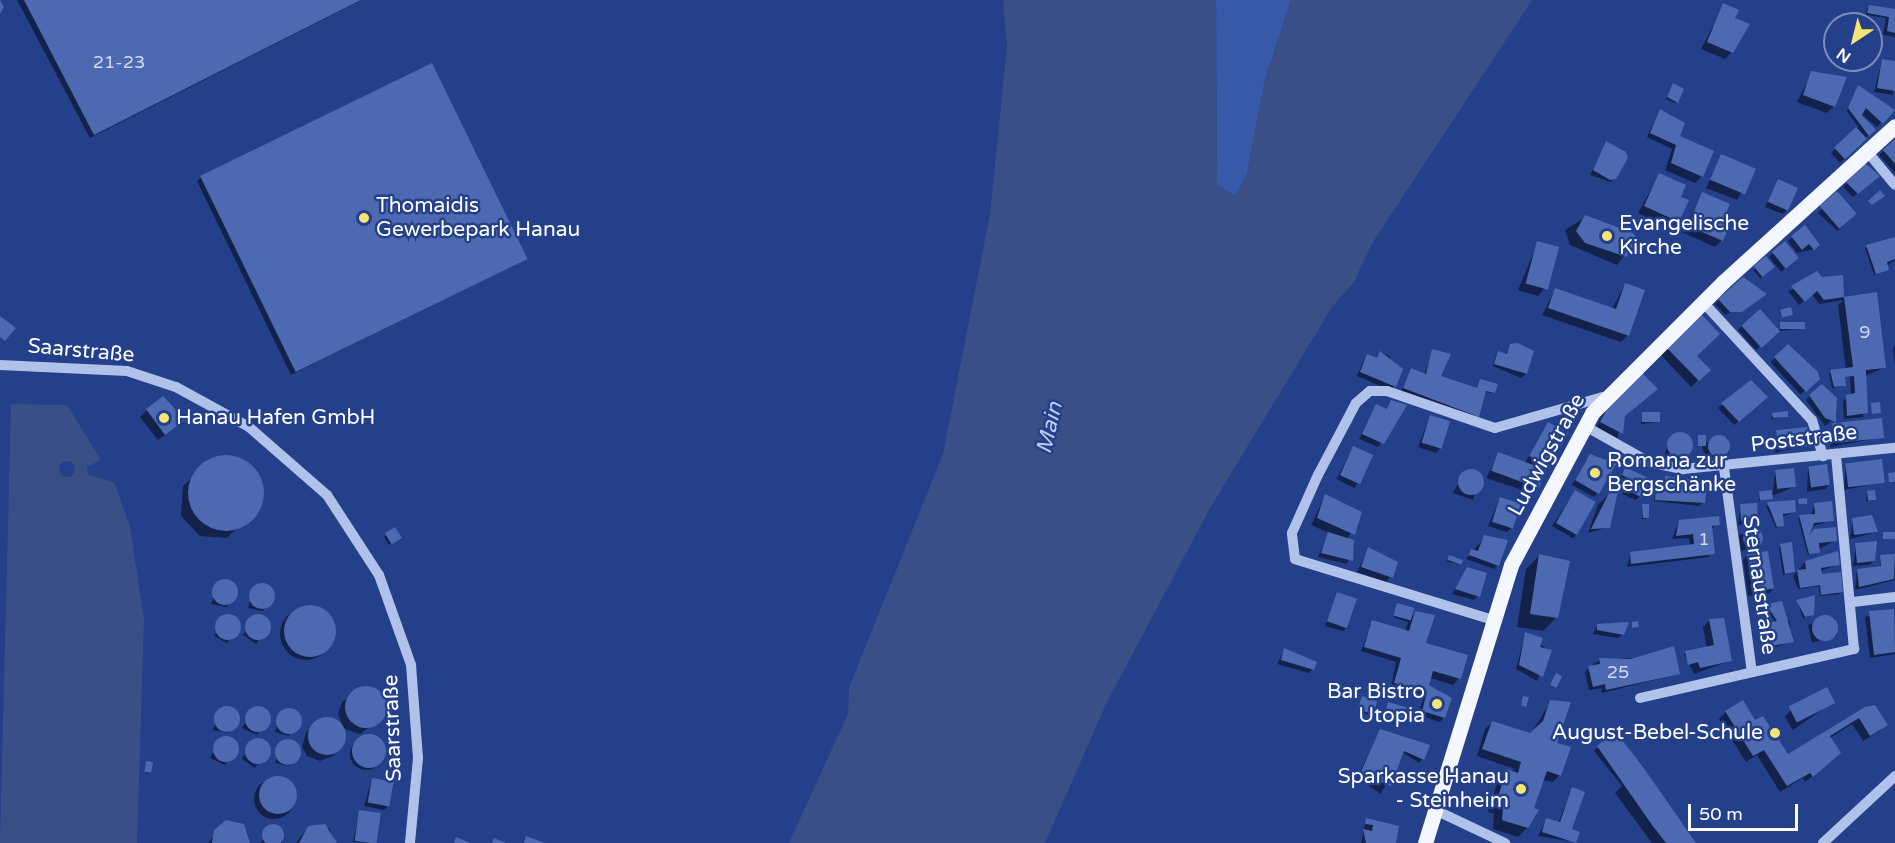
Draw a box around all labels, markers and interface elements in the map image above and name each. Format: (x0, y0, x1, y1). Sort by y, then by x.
north arrow (1823, 12, 1883, 72)
text: N (1833, 43, 1855, 67)
house number: 21-23 (93, 51, 145, 73)
place label: Thomaidis Gewerbepark Hanau (376, 193, 580, 243)
marker: Thomaidis Gewerbepark Hanau (357, 211, 371, 225)
place label: Evangelische Kirche (1619, 211, 1749, 261)
marker: Evangelische Kirche (1600, 229, 1614, 243)
house number: 9 (1859, 321, 1871, 343)
street label: Saarstraße (27, 334, 135, 368)
street label: Ludwigstraße (1503, 390, 1591, 520)
water label: Main (1031, 399, 1069, 457)
place label: Hanau Hafen GmbH (176, 405, 375, 431)
marker: Hanau Hafen GmbH (157, 411, 171, 425)
street label: Poststraße (1749, 420, 1859, 458)
place label: Romana zur Bergschänke (1607, 448, 1736, 498)
marker: Romana zur Bergschänke (1588, 466, 1602, 480)
street label: Sternaustraße (1737, 514, 1781, 656)
house number: 1 (1698, 528, 1710, 550)
house number: 25 (1607, 661, 1629, 683)
street label: Saarstraße (379, 674, 407, 782)
place label: Bar Bistro Utopia (1327, 679, 1425, 729)
marker: Bar Bistro Utopia (1430, 697, 1444, 711)
place label: August-Bebel-Schule (1552, 720, 1763, 746)
marker: August-Bebel-Schule (1768, 726, 1782, 740)
place label: Sparkasse Hanau - Steinheim (1338, 764, 1509, 814)
marker: Sparkasse Hanau - Steinheim (1514, 782, 1528, 796)
scale bar (1691, 792, 1800, 830)
text: 50 m (1699, 803, 1743, 825)

